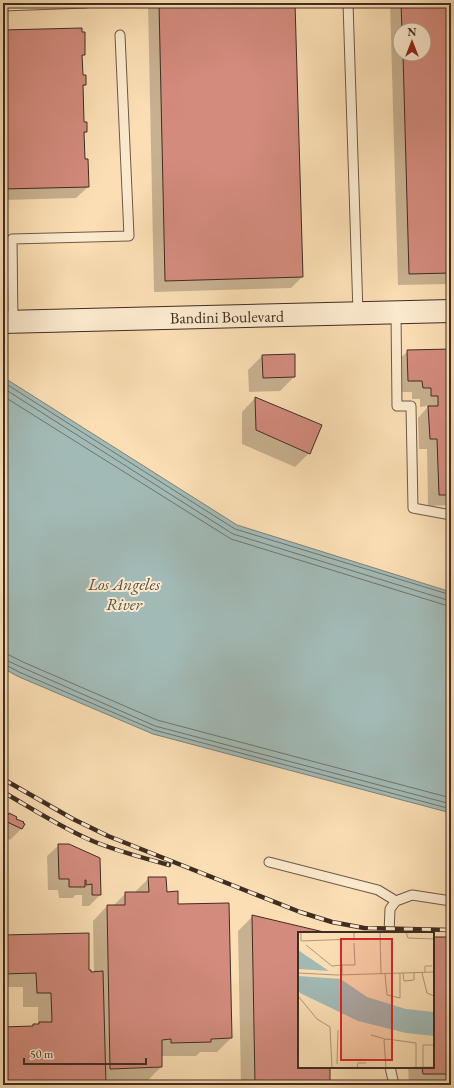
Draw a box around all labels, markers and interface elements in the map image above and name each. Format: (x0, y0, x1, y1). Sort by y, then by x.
north arrow (392, 22, 432, 62)
text: N (408, 25, 417, 39)
street label: Bandini Boulevard (170, 305, 285, 328)
water label: Los Angeles River (87, 573, 160, 615)
inset map (298, 932, 434, 1068)
scale bar (24, 1040, 146, 1066)
text: 50 m (30, 1046, 54, 1062)

